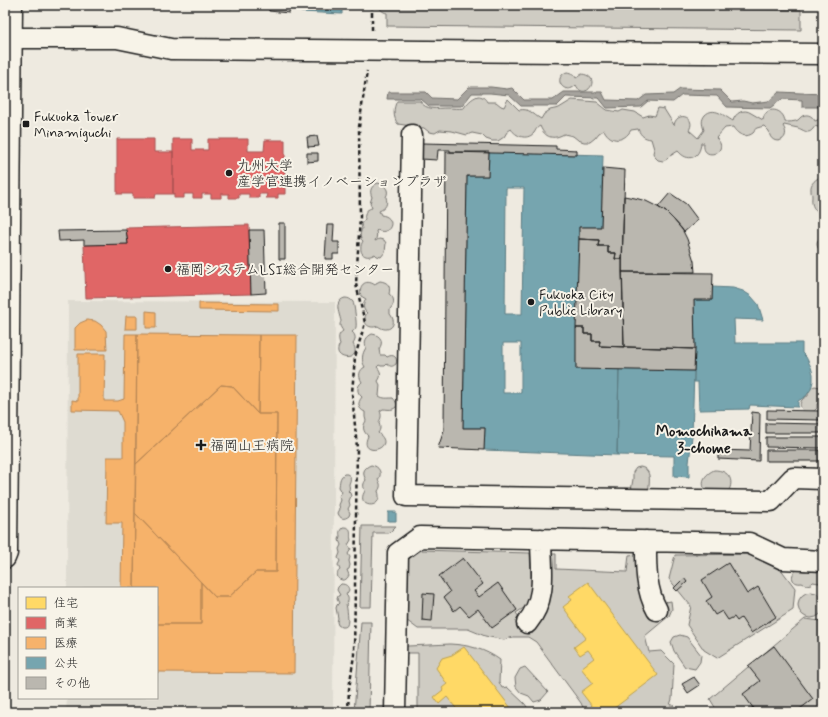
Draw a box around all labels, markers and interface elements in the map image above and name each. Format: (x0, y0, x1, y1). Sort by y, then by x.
place label: Fukuoka Tower Minamiguchi (34, 108, 119, 142)
marker: Fukuoka Tower Minamiguchi (21, 119, 31, 129)
place label: 九州大学 産学官連携イノベーションプラザ (237, 157, 447, 191)
marker: 九州大学 産学官連携イノベーションプラザ (224, 168, 234, 178)
place label: 福岡システムLSI総合開発センター (176, 261, 394, 279)
marker: 福岡システムLSI総合開発センター (163, 264, 173, 274)
place label: Fukuoka City Public Library (539, 286, 622, 320)
marker: Fukuoka City Public Library (526, 297, 536, 307)
district label: Momochihama 3-chome (656, 422, 753, 459)
place label: 福岡山王病院 (210, 437, 294, 455)
marker: 福岡山王病院 (195, 439, 207, 451)
legend (18, 587, 158, 699)
text: 住宅 (54, 596, 78, 612)
text: 商業 (54, 616, 78, 632)
text: 医療 (54, 636, 78, 652)
text: 公共 (54, 656, 78, 672)
text: その他 (54, 676, 90, 692)

